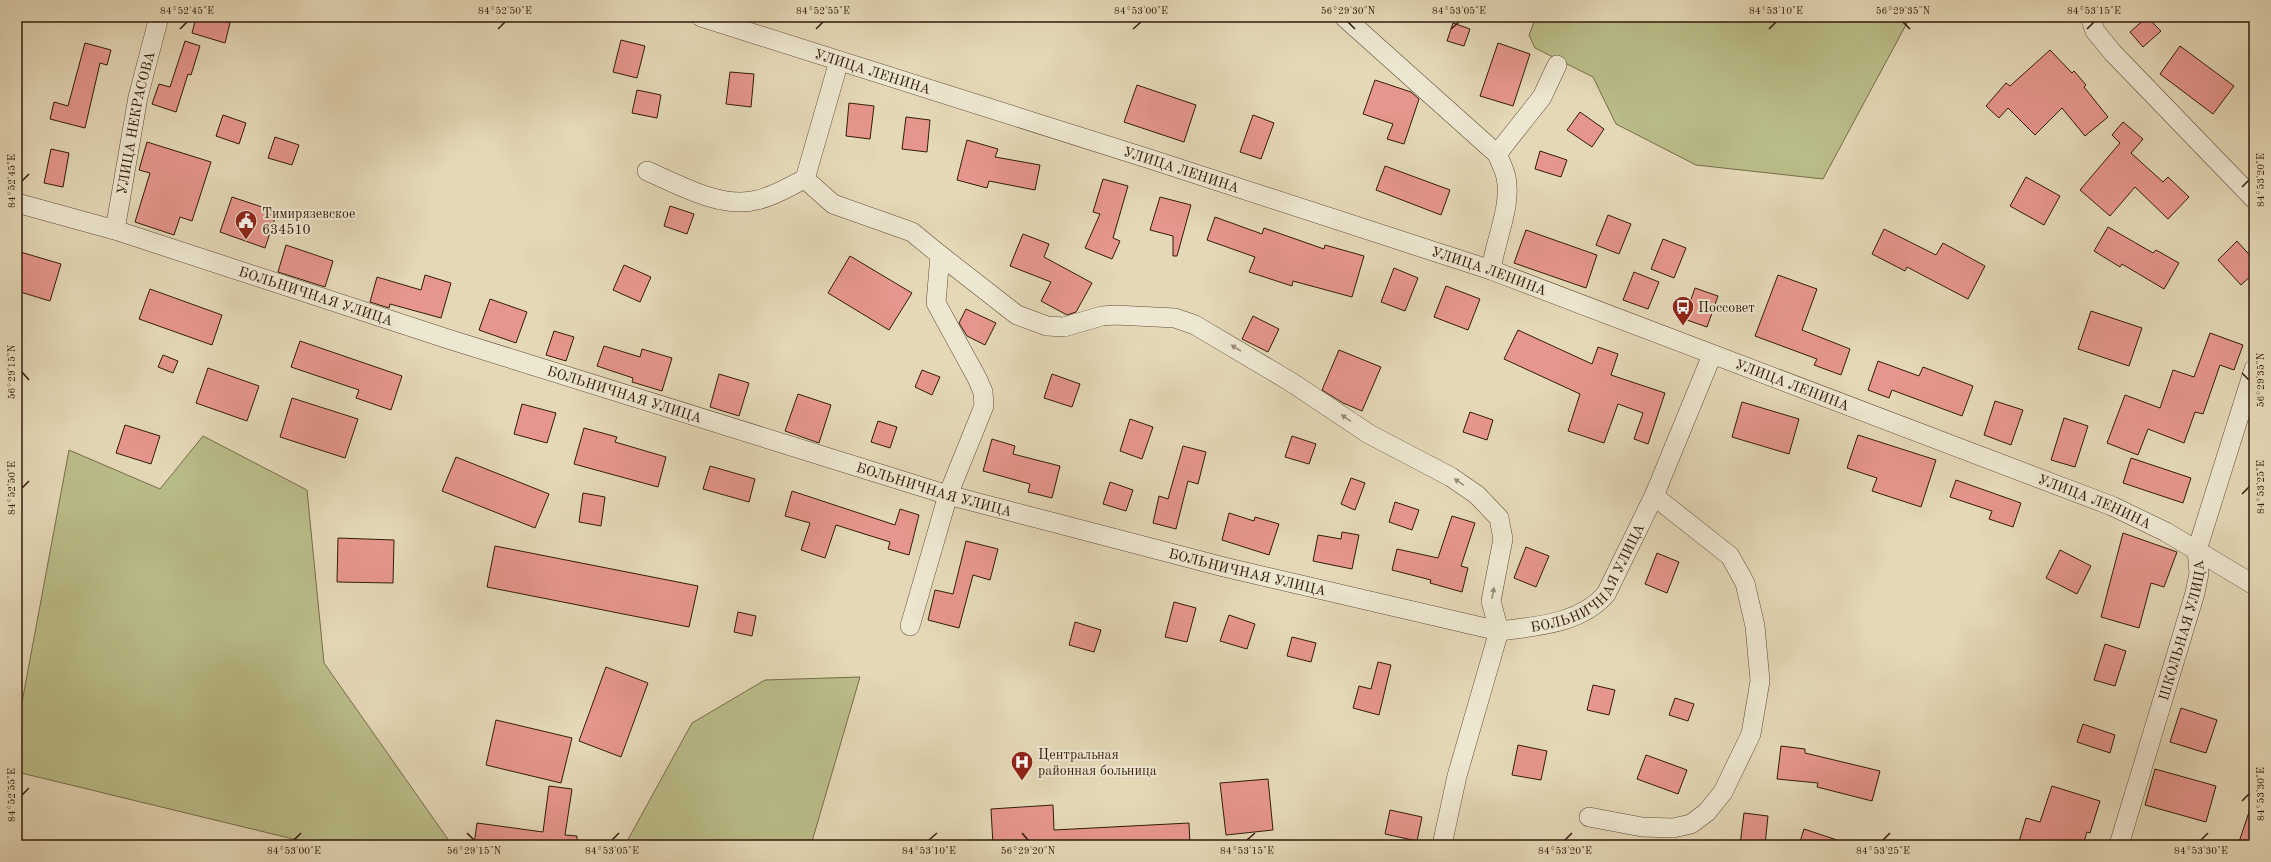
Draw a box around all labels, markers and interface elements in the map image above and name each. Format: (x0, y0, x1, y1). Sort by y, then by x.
text: 84°52'45"E (160, 6, 214, 16)
text: 84°52'50"E (478, 6, 532, 16)
text: 84°52'55"E (796, 6, 850, 16)
text: 84°53'00"E (1114, 6, 1168, 16)
text: 56°29'30"N (1321, 6, 1376, 16)
text: 84°53'05"E (1432, 6, 1486, 16)
text: 84°53'10"E (1749, 6, 1803, 16)
text: 56°29'35"N (1876, 6, 1931, 16)
text: 84°53'15"E (2067, 6, 2121, 16)
street label: УЛИЦА ЛЕНИНА (812, 47, 933, 97)
street label: УЛИЦА НЕКРАСОВА (115, 50, 158, 196)
street label: УЛИЦА ЛЕНИНА (1121, 145, 1241, 196)
text: 84°53'20"E (2256, 153, 2266, 207)
text: 84°52'45"E (7, 154, 17, 208)
place label: Тимирязевское 634510 (262, 207, 355, 237)
public building icon: Тимирязевское 634510 (233, 208, 259, 241)
street label: УЛИЦА ЛЕНИНА (1429, 245, 1549, 299)
street label: БОЛЬНИЧНАЯ УЛИЦА (237, 265, 395, 329)
bus stop icon: Поссовет (1670, 294, 1696, 327)
place label: Поссовет (1698, 301, 1755, 315)
text: 56°29'15"N (7, 344, 17, 399)
one-way arrow (1230, 345, 1242, 352)
text: 56°29'35"N (2256, 352, 2266, 407)
street label: УЛИЦА ЛЕНИНА (1733, 357, 1852, 414)
street label: БОЛЬНИЧНАЯ УЛИЦА (545, 364, 704, 426)
one-way arrow (1340, 415, 1352, 422)
text: 84°53'25"E (2256, 460, 2266, 514)
text: 84°52'50"E (7, 461, 17, 515)
street label: БОЛЬНИЧНАЯ УЛИЦА (854, 461, 1014, 519)
street label: УЛИЦА ЛЕНИНА (2036, 473, 2153, 532)
one-way arrow (1453, 479, 1465, 486)
street label: БОЛЬНИЧНАЯ УЛИЦА (1530, 522, 1647, 635)
street label: БОЛЬНИЧНАЯ УЛИЦА (1167, 547, 1328, 599)
street label: ШКОЛЬНАЯ УЛИЦА (2157, 559, 2207, 702)
one-way arrow (1490, 586, 1496, 599)
place label: Центральная районная больница (1038, 748, 1157, 778)
hospital icon: Центральная районная больница (1009, 749, 1035, 782)
text: 84°53'30"E (2256, 767, 2266, 821)
text: 84°52'55"E (7, 768, 17, 822)
text: 84°53'00"E (267, 846, 321, 856)
text: 56°29'15"N (447, 846, 502, 856)
text: 84°53'05"E (585, 846, 639, 856)
text: 84°53'10"E (902, 846, 956, 856)
text: 56°29'20"N (1001, 846, 1056, 856)
text: 84°53'15"E (1220, 846, 1274, 856)
text: 84°53'20"E (1538, 846, 1592, 856)
text: 84°53'25"E (1856, 846, 1910, 856)
text: 84°53'30"E (2174, 846, 2228, 856)

